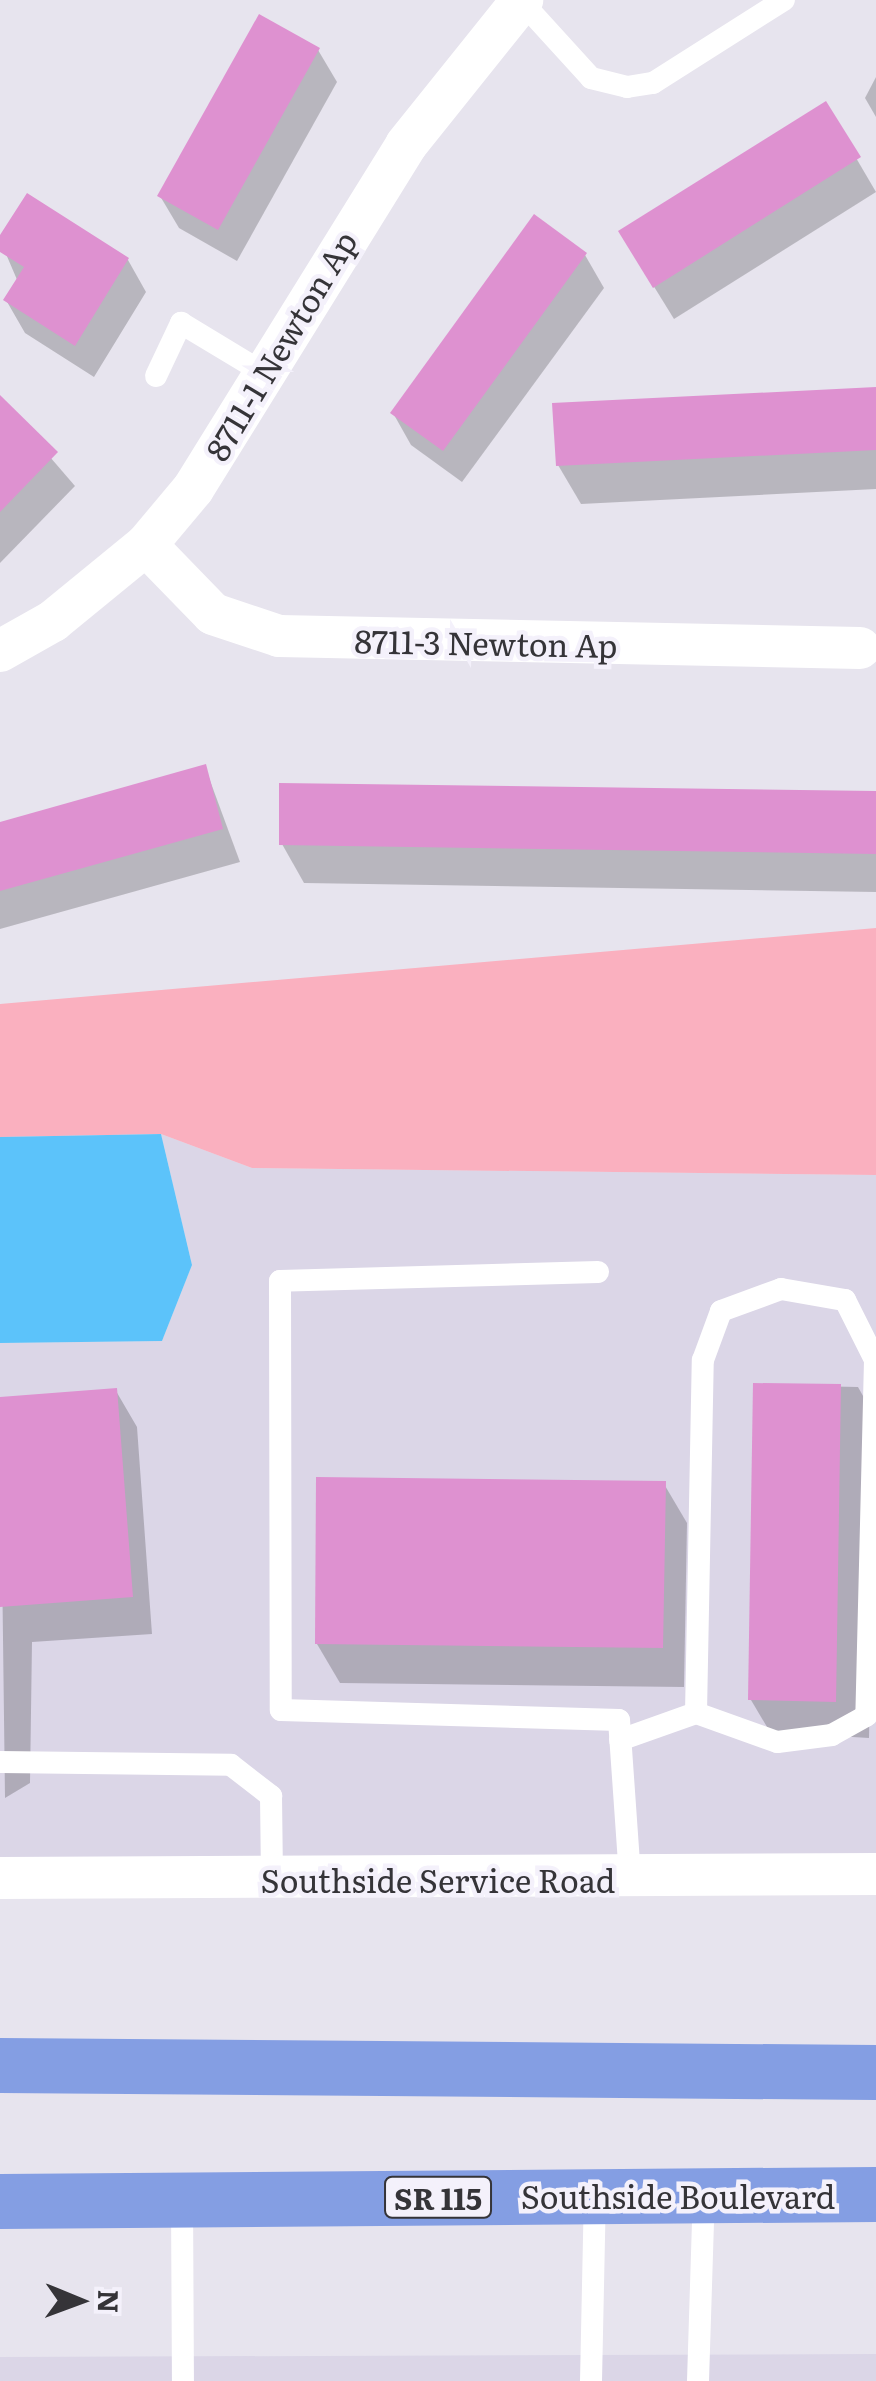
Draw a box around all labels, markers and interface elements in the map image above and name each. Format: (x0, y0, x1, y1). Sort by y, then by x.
street label: 8711-1 Newton Ap (196, 223, 364, 467)
street label: 8711-3 Newton Ap (354, 621, 618, 663)
street label: Southside Service Road (261, 1860, 615, 1898)
road number: SR 115 (383, 2172, 493, 2222)
street label: Southside Boulevard (521, 2176, 835, 2214)
north arrow (30, 2251, 130, 2351)
text: N (89, 2289, 131, 2314)

